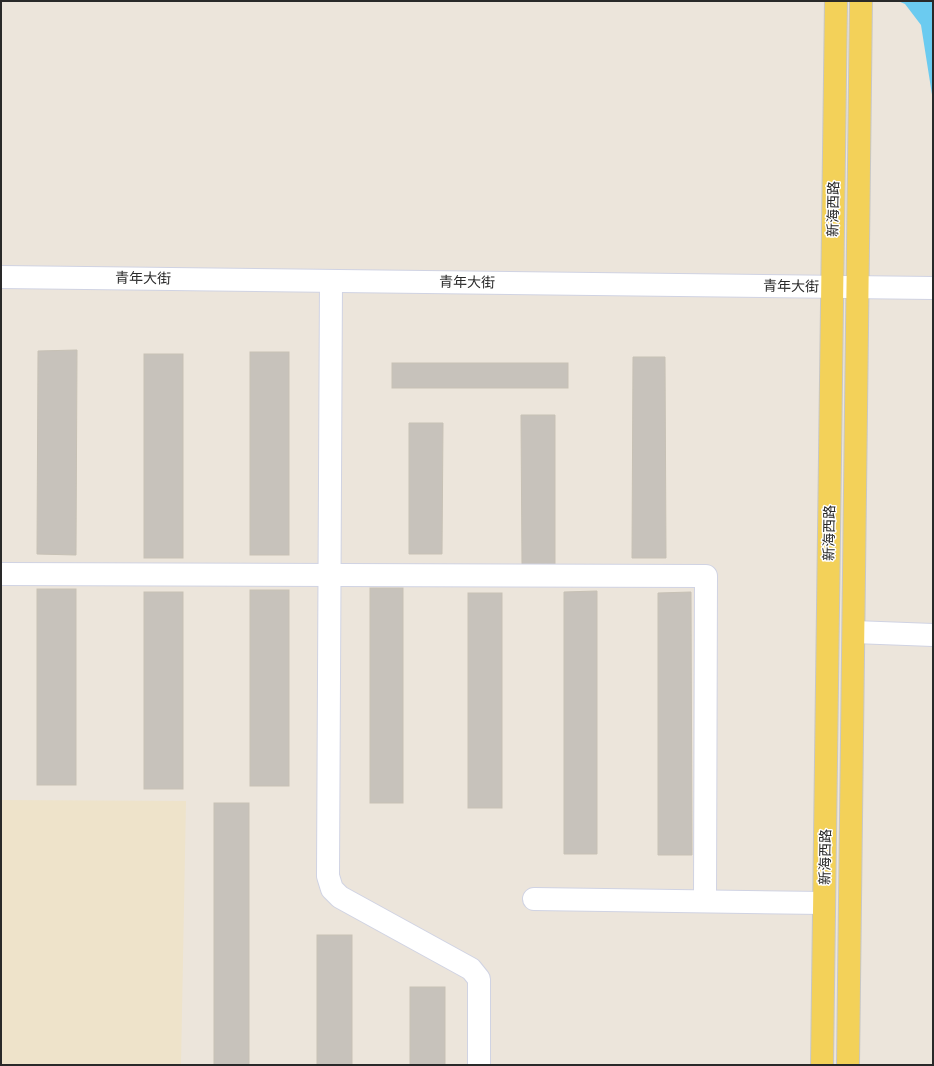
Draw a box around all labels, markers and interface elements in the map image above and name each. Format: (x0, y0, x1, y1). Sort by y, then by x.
street label: 新海西路 (824, 181, 842, 237)
street label: 青年大街 (115, 269, 171, 287)
street label: 青年大街 (439, 273, 495, 291)
street label: 青年大街 (763, 277, 819, 295)
street label: 新海西路 (820, 505, 838, 561)
street label: 新海西路 (816, 829, 834, 885)

